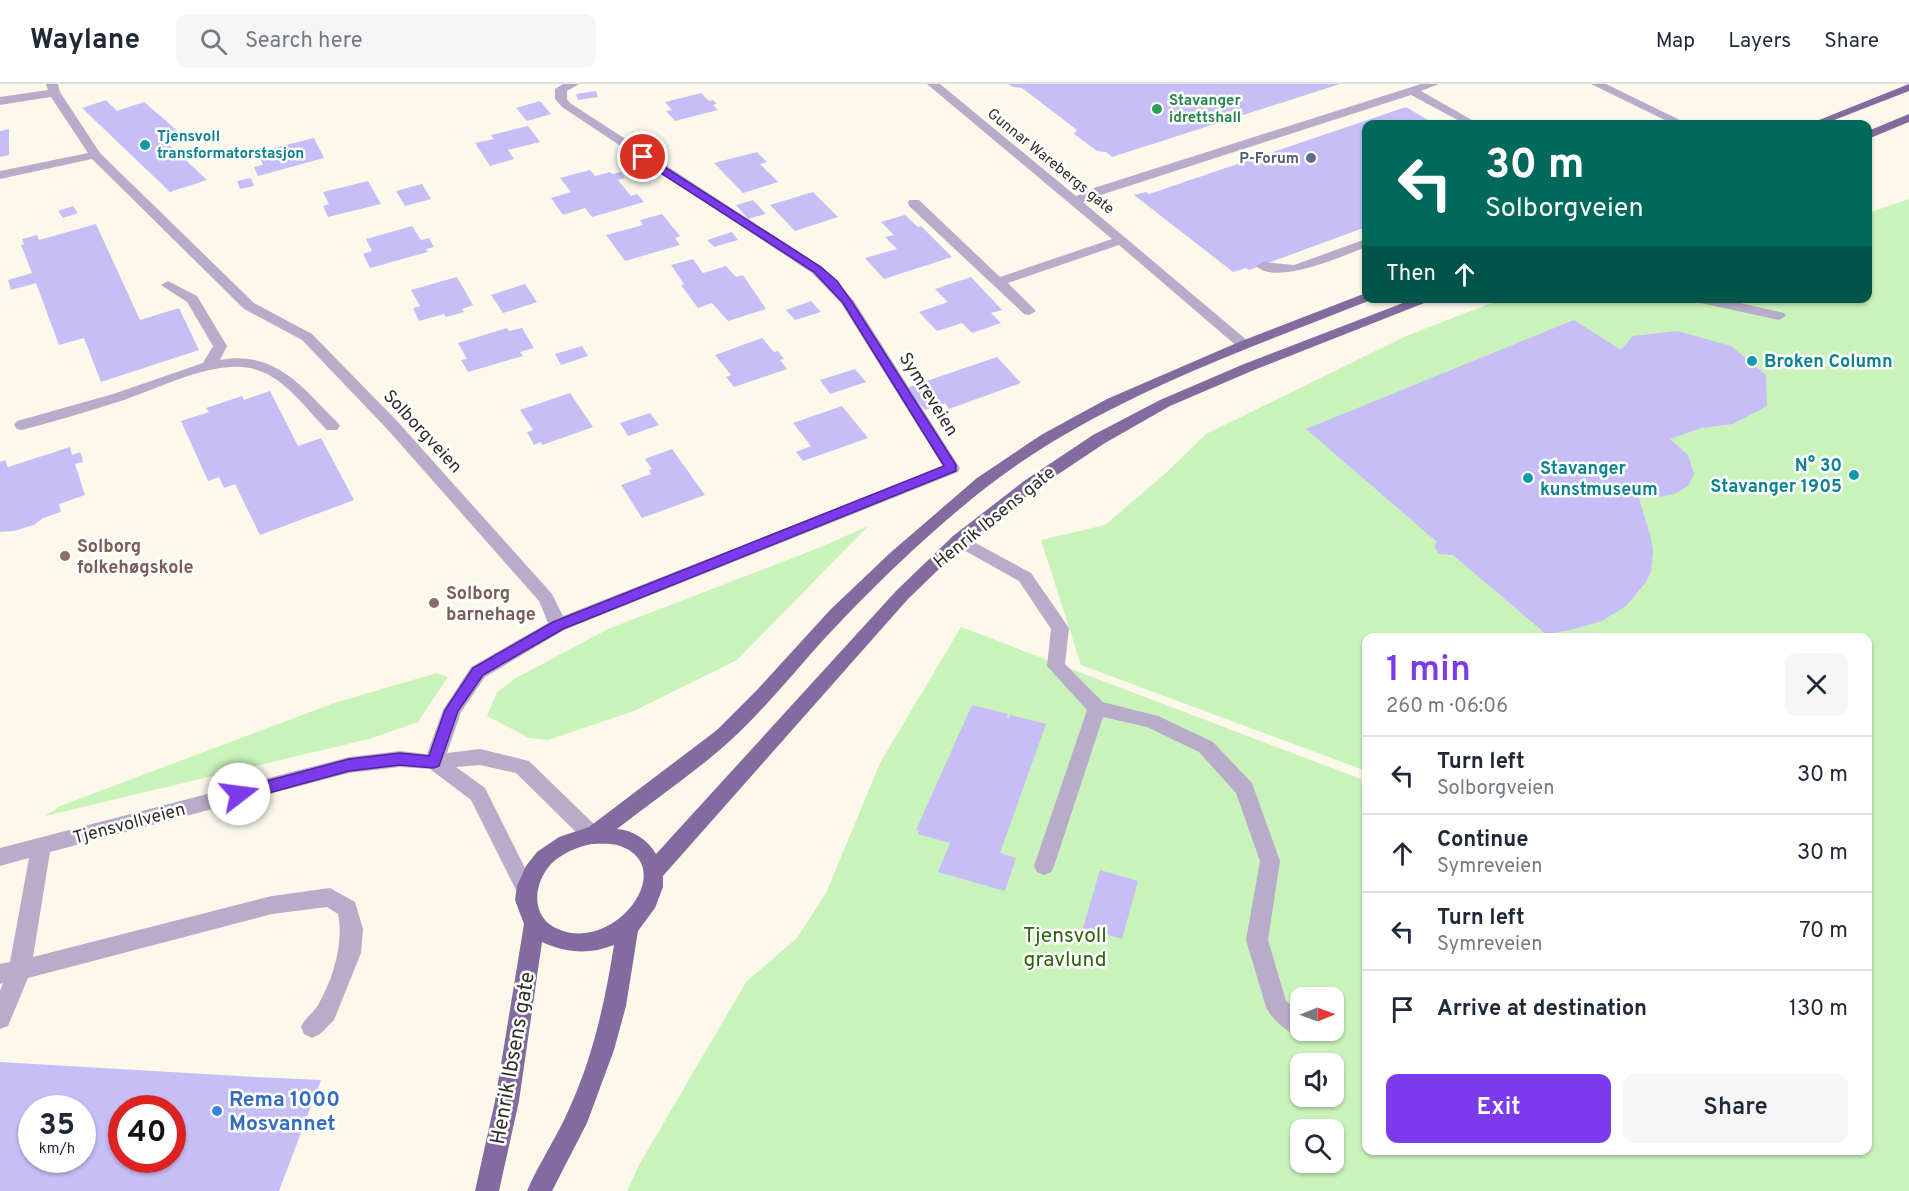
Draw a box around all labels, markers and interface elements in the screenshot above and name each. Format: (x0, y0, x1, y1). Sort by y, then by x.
search box (176, 14, 596, 68)
text: Waylane (30, 23, 140, 59)
icon: search (197, 25, 230, 58)
text: Search here (245, 28, 363, 55)
text: Map (1656, 28, 1695, 55)
text: Layers (1728, 28, 1791, 55)
text: Share (1824, 28, 1879, 55)
place label: Stavanger idrettshall (1169, 92, 1241, 128)
marker: Stavanger idrettshall (1150, 102, 1164, 116)
street label: Gunnar Warebergs gate (983, 105, 1118, 219)
place label: Tjensvoll transformatorstasjon (157, 128, 304, 164)
pin (617, 131, 668, 182)
marker: Tjensvoll transformatorstasjon (138, 138, 152, 152)
icon: arrive (626, 140, 659, 173)
text: 30 m (1485, 140, 1584, 193)
icon: left (1386, 144, 1464, 222)
place label: P-Forum (1239, 150, 1299, 169)
marker: P-Forum (1304, 151, 1318, 165)
text: Solborgveien (1485, 192, 1644, 226)
icon: ahead (1448, 258, 1481, 291)
text: Then (1386, 261, 1436, 288)
street label: Symreveien (893, 348, 963, 441)
place label: Broken Column (1764, 351, 1893, 374)
marker: Broken Column (1745, 354, 1759, 368)
street label: Solborgveien (377, 385, 466, 479)
place label: N° 30 Stavanger 1905 (1710, 455, 1842, 499)
place label: Stavanger kunstmuseum (1540, 458, 1658, 502)
street label: Henrik Ibsens gate (929, 462, 1060, 574)
marker: N° 30 Stavanger 1905 (1847, 468, 1861, 482)
marker: Stavanger kunstmuseum (1521, 471, 1535, 485)
place label: Solborg folkehøgskole (77, 536, 194, 580)
marker: Solborg folkehøgskole (58, 549, 72, 563)
place label: Solborg barnehage (446, 583, 536, 627)
marker: Solborg barnehage (427, 596, 441, 610)
text: 1 min (1386, 648, 1471, 694)
button: close (1785, 653, 1848, 716)
text: 260 m · 06:06 (1386, 694, 1508, 720)
text: Turn left (1437, 749, 1525, 776)
icon: left (1386, 759, 1419, 792)
position arrow (207, 762, 271, 826)
text: 30 m (1797, 762, 1848, 789)
text: Solborgveien (1437, 776, 1555, 802)
street label: Tjensvollveien (71, 798, 188, 850)
text: Continue (1437, 827, 1528, 854)
icon: ahead (1386, 837, 1419, 870)
text: 30 m (1797, 840, 1848, 867)
text: Symreveien (1437, 854, 1542, 880)
text: Turn left (1437, 905, 1525, 932)
icon: left (1386, 915, 1419, 948)
text: 70 m (1799, 918, 1848, 945)
park label: Tjensvoll gravlund (1023, 923, 1107, 974)
text: Symreveien (1437, 932, 1542, 958)
street label: Henrik Ibsens gate (485, 970, 542, 1147)
north arrow (1290, 987, 1344, 1041)
map controls (1290, 987, 1344, 1173)
icon: arrive (1386, 993, 1419, 1026)
text: Arrive at destination (1437, 996, 1647, 1023)
text: 130 m (1789, 996, 1848, 1023)
button: sound (1290, 1053, 1344, 1107)
button: Exit (1386, 1074, 1611, 1143)
button: Share (1623, 1074, 1848, 1143)
place label: Rema 1000 Mosvannet (229, 1087, 340, 1138)
speed limit sign: 40 (108, 1095, 186, 1173)
marker: Rema 1000 Mosvannet (210, 1104, 224, 1118)
text: 35 (39, 1108, 75, 1145)
button: search (1290, 1119, 1344, 1173)
text: km/h (39, 1140, 75, 1159)

